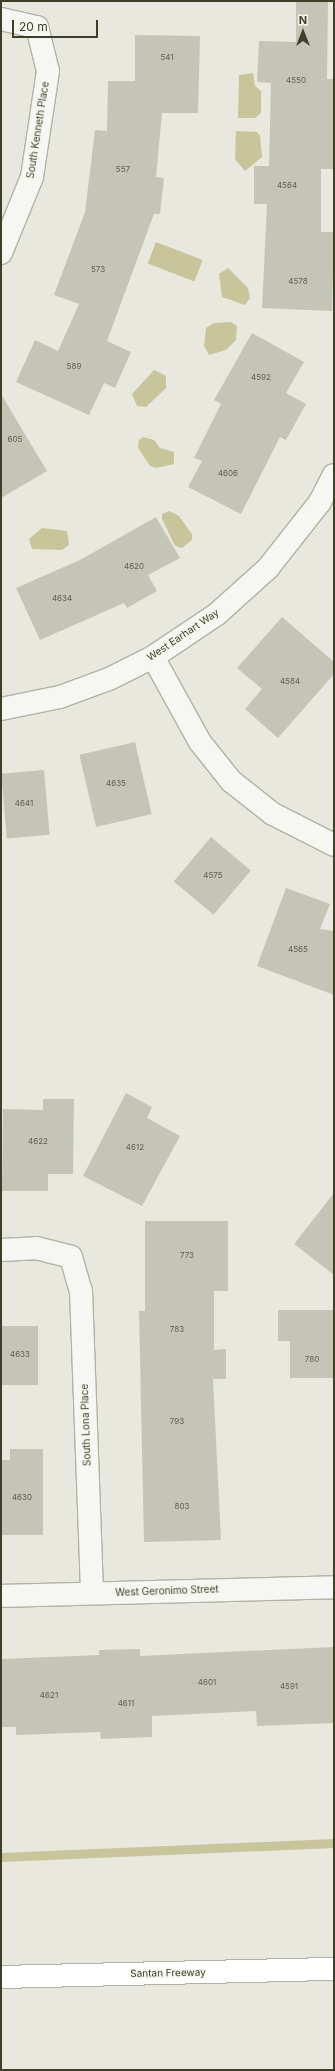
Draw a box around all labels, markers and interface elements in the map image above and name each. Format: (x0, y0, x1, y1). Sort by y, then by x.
scale bar (14, 12, 100, 38)
north arrow (283, 12, 323, 52)
text: N (299, 13, 307, 27)
text: 20 m (19, 19, 48, 34)
house number: 541 (160, 53, 174, 63)
house number: 4550 (286, 76, 306, 86)
street label: South Kenneth Place (24, 81, 52, 179)
house number: 557 (116, 165, 130, 175)
house number: 4564 (277, 181, 297, 191)
house number: 573 (91, 265, 105, 275)
house number: 4578 (288, 277, 308, 287)
house number: 589 (67, 362, 81, 372)
house number: 4592 (251, 373, 271, 383)
house number: 605 (8, 435, 22, 445)
house number: 4606 (218, 469, 238, 479)
house number: 4620 (124, 562, 144, 572)
house number: 4634 (52, 594, 72, 604)
street label: West Earhart Way (145, 607, 221, 663)
house number: 4584 (280, 677, 300, 687)
house number: 4635 (106, 779, 126, 789)
house number: 4641 (15, 799, 33, 809)
house number: 4575 (203, 871, 223, 881)
house number: 4565 (288, 945, 308, 955)
house number: 4622 (28, 1137, 48, 1147)
house number: 4612 (126, 1143, 144, 1153)
house number: 773 (180, 1251, 194, 1261)
house number: 783 (170, 1325, 184, 1335)
house number: 4633 (10, 1350, 30, 1360)
house number: 780 (305, 1355, 319, 1365)
street label: South Lona Place (79, 1384, 93, 1466)
house number: 793 (170, 1417, 184, 1427)
house number: 4630 (12, 1493, 32, 1503)
house number: 803 (175, 1502, 189, 1512)
street label: West Geronimo Street (115, 1583, 219, 1599)
house number: 4601 (198, 1678, 216, 1688)
house number: 4591 (280, 1682, 298, 1692)
house number: 4621 (40, 1691, 58, 1701)
house number: 4611 (118, 1699, 134, 1709)
street label: Santan Freeway (130, 1966, 206, 1980)

